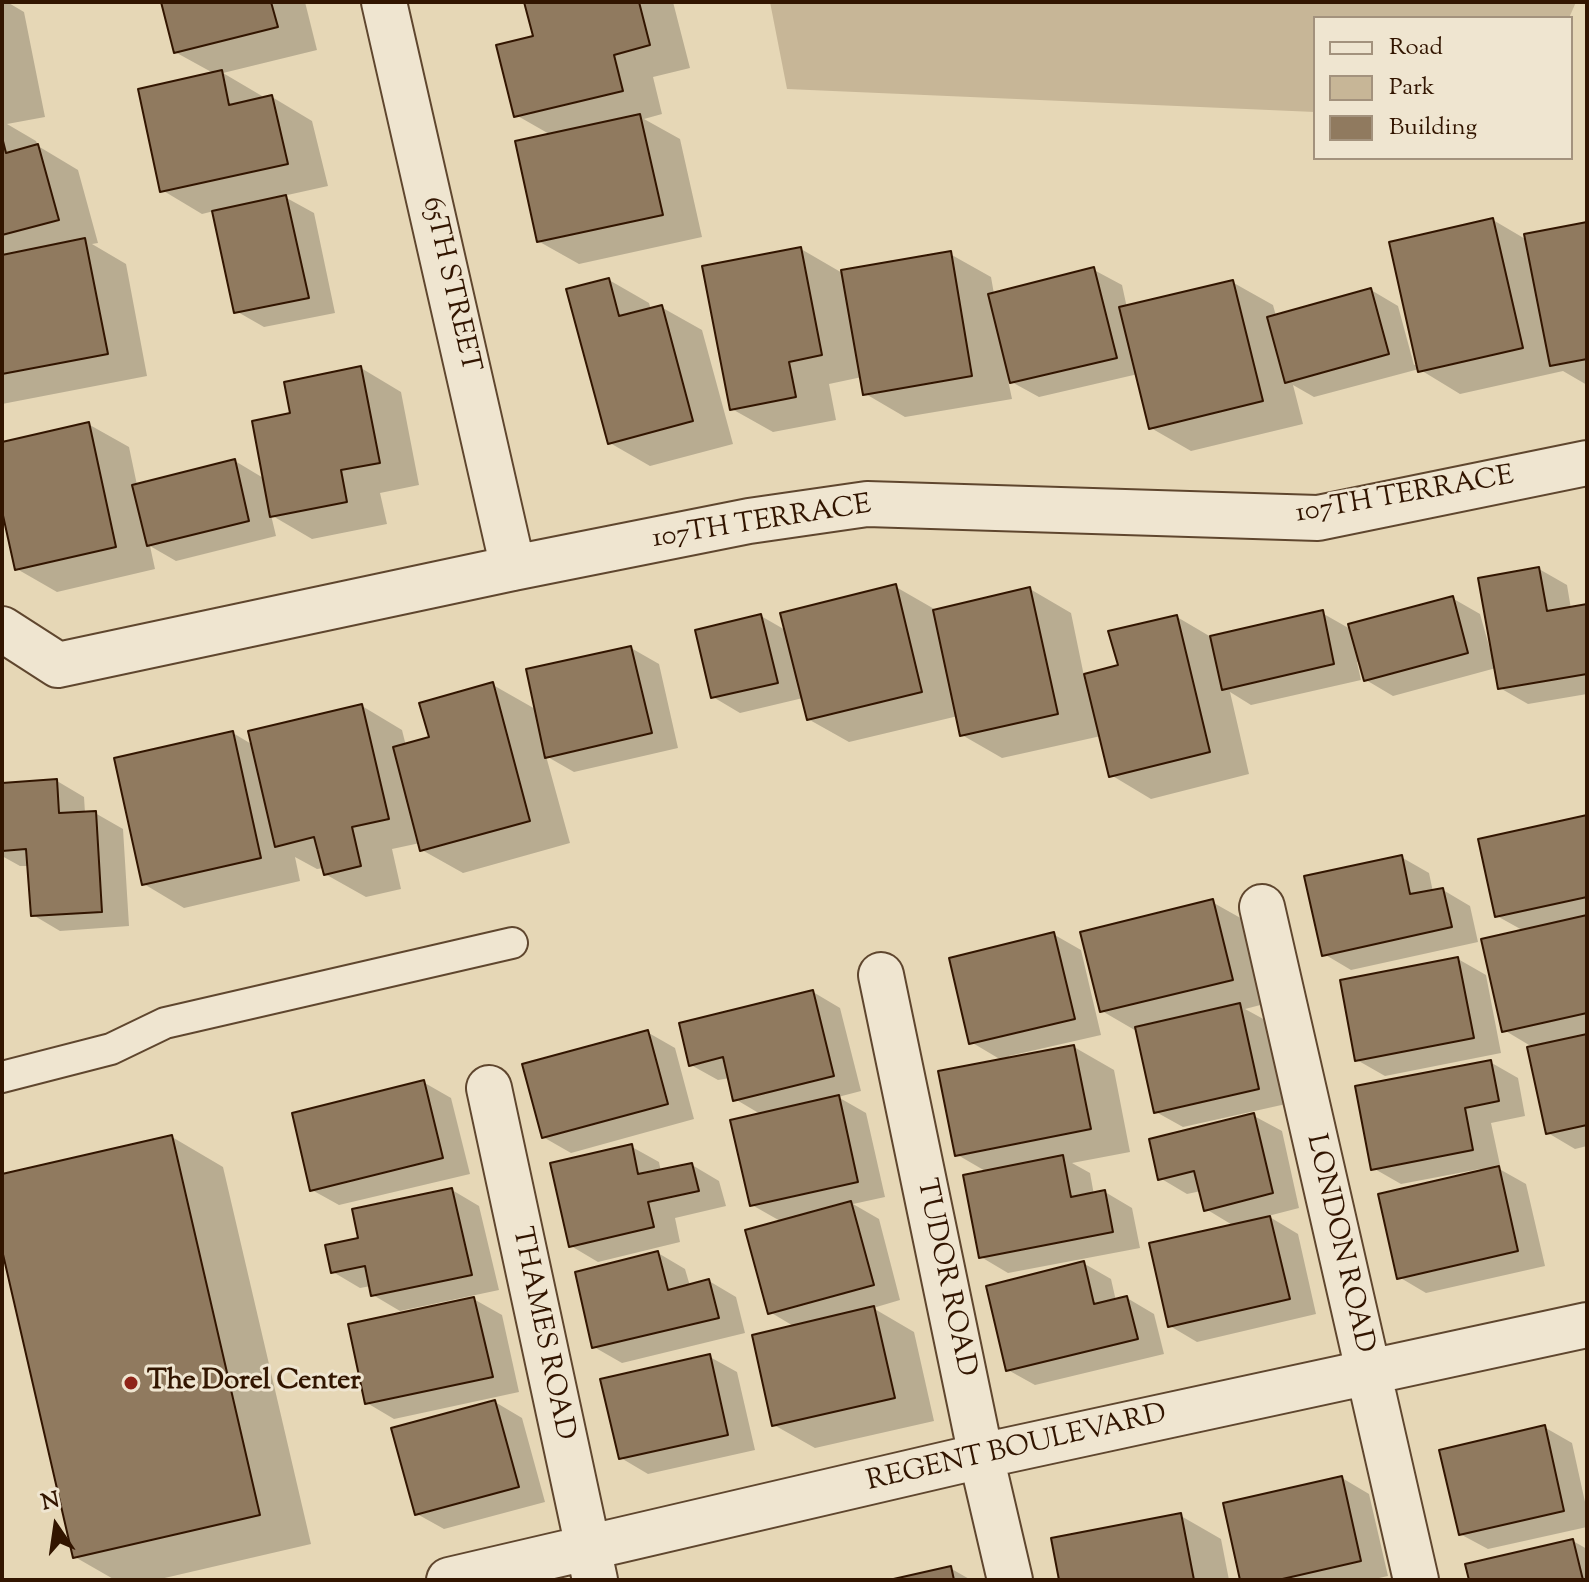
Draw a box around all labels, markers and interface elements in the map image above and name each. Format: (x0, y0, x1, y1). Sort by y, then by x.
legend (1313, 16, 1573, 160)
text: Road (1389, 31, 1443, 65)
text: Park (1389, 71, 1435, 105)
text: Building (1389, 111, 1477, 145)
street label: 65TH STREET (413, 194, 485, 376)
street label: 107TH TERRACE (1293, 461, 1517, 533)
street label: 107TH TERRACE (650, 490, 874, 558)
street label: LONDON ROAD (1297, 1131, 1379, 1357)
street label: TUDOR ROAD (907, 1176, 981, 1380)
street label: THAMES ROAD (502, 1225, 580, 1443)
place label: The Dorel Center (147, 1366, 361, 1400)
marker: The Dorel Center (122, 1374, 140, 1392)
street label: REGENT BOULEVARD (864, 1399, 1170, 1501)
text: N (38, 1485, 63, 1520)
north arrow (16, 1486, 96, 1566)

